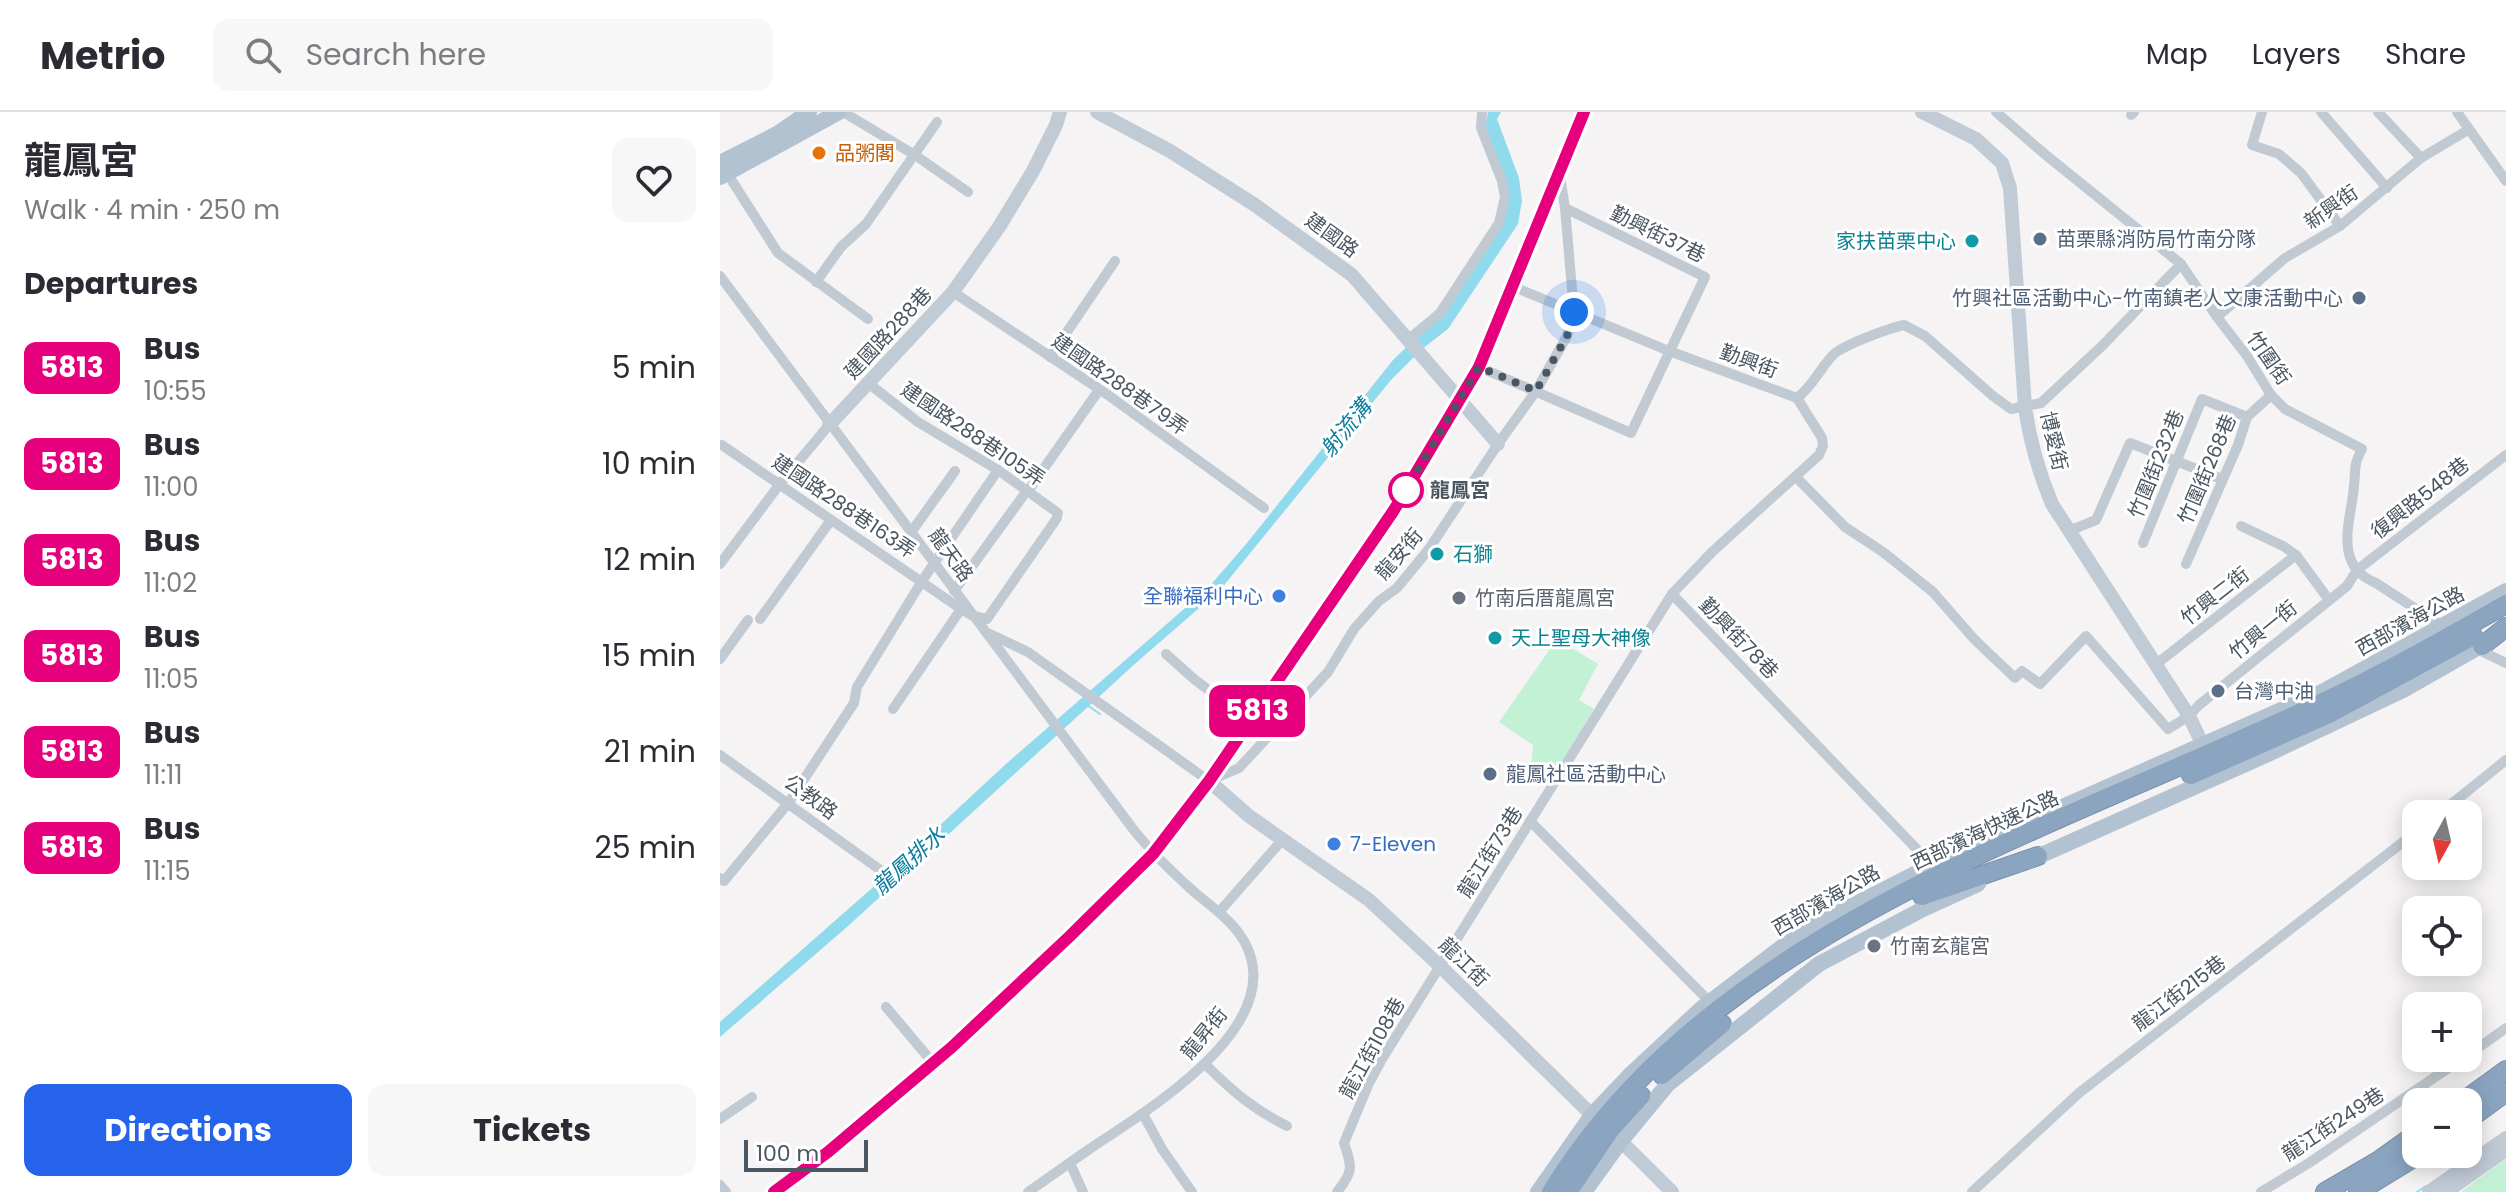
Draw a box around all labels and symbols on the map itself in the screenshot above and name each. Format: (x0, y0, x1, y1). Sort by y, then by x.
place label: 品粥閣 (835, 139, 895, 167)
marker: 品粥閣 (810, 144, 828, 162)
street label: 新興街 (2298, 178, 2364, 236)
street label: 勤興街37巷 (1606, 199, 1710, 269)
street label: 建國路 (1300, 206, 1364, 264)
place label: 苗栗縣消防局竹南分隊 (2056, 225, 2256, 253)
place label: 家扶苗栗中心 (1836, 227, 1956, 255)
marker: 苗栗縣消防局竹南分隊 (2031, 230, 2049, 248)
marker: 家扶苗栗中心 (1963, 232, 1981, 250)
street label: 建國路288巷 (838, 281, 938, 385)
place label: 竹興社區活動中心-竹南鎮老人文康活動中心 (1952, 284, 2343, 312)
marker: 竹興社區活動中心-竹南鎮老人文康活動中心 (2350, 289, 2368, 307)
your location (1554, 292, 1594, 332)
street label: 竹圍街 (2240, 325, 2298, 391)
street label: 建國路288巷79弄 (1046, 327, 1194, 441)
street label: 勤興街 (1716, 338, 1782, 384)
street label: 建國路288巷105弄 (895, 375, 1051, 493)
water label: 射流溝 (1313, 390, 1381, 463)
street label: 竹圍街232巷 (2122, 406, 2190, 522)
street label: 博愛街 (2034, 409, 2074, 473)
street label: 竹圍街268巷 (2171, 410, 2243, 528)
street label: 建國路288巷163弄 (767, 448, 921, 564)
street label: 復興路548巷 (2365, 451, 2475, 545)
marker: 龍鳳宮 (1389, 473, 1423, 507)
place label: 龍鳳宮 (1430, 476, 1490, 504)
street label: 龍安街 (1369, 522, 1429, 586)
street label: 龍天路 (922, 523, 980, 587)
place label: 石獅 (1453, 540, 1493, 568)
marker: 石獅 (1428, 545, 1446, 563)
street label: 竹興二街 (2175, 560, 2255, 632)
street label: 西部濱海公路 (2351, 580, 2469, 662)
place label: 全聯福利中心 (1143, 582, 1263, 610)
place label: 竹南后厝龍鳳宮 (1475, 584, 1615, 612)
marker: 全聯福利中心 (1270, 587, 1288, 605)
marker: 竹南后厝龍鳳宮 (1450, 589, 1468, 607)
street label: 勤興街78巷 (1693, 591, 1785, 685)
street label: 竹興一街 (2223, 594, 2303, 666)
place label: 天上聖母大神像 (1511, 624, 1651, 652)
marker: 天上聖母大神像 (1486, 629, 1504, 647)
place label: 台灣中油 (2234, 677, 2314, 705)
marker: 台灣中油 (2209, 682, 2227, 700)
line badge: 5813 (1201, 685, 1313, 737)
place label: 龍鳳社區活動中心 (1506, 760, 1666, 788)
marker: 龍鳳社區活動中心 (1481, 765, 1499, 783)
street label: 公教路 (779, 768, 843, 826)
street label: 西部濱海快速公路 (1907, 784, 2063, 876)
north arrow (2402, 800, 2482, 880)
street label: 龍江街73巷 (1451, 801, 1529, 903)
water label: 龍鳳排水 (866, 819, 953, 902)
place label: 7-Eleven (1350, 830, 1436, 858)
marker: 7-Eleven (1325, 835, 1343, 853)
street label: 西部濱海公路 (1767, 858, 1885, 942)
street label: 龍江街 (1433, 931, 1495, 993)
place label: 竹南玄龍宮 (1890, 932, 1990, 960)
marker: 竹南玄龍宮 (1865, 937, 1883, 955)
street label: 龍江街215巷 (2126, 949, 2232, 1037)
street label: 龍江街108巷 (1333, 992, 1411, 1104)
street label: 龍昇街 (1174, 1001, 1234, 1065)
street label: 龍江街249巷 (2276, 1080, 2390, 1168)
scale bar (744, 1136, 868, 1172)

